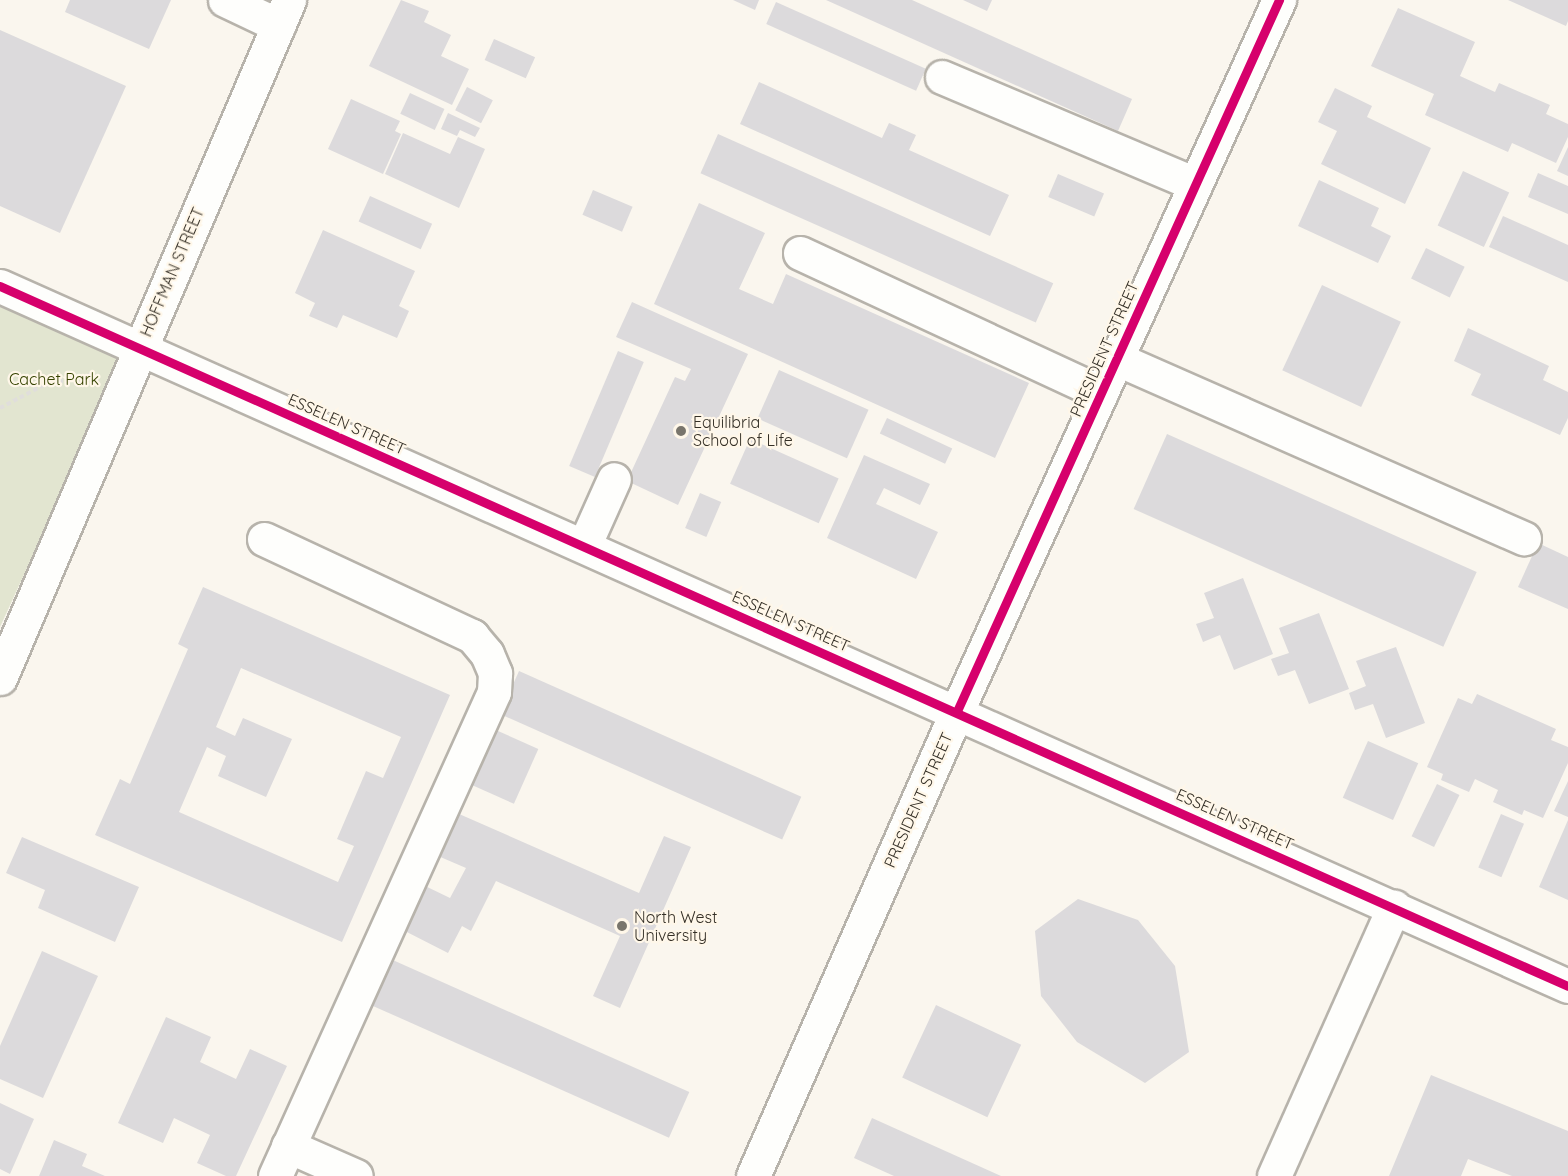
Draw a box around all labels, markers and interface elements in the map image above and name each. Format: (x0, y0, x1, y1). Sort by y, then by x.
street label: HOFFMAN STREET (136, 204, 208, 340)
street label: PRESIDENT STREET (1066, 278, 1142, 420)
park label: Cachet Park (9, 369, 99, 389)
street label: ESSELEN STREET (285, 389, 409, 459)
place label: Equilibria School of Life (693, 412, 793, 450)
marker: Equilibria School of Life (674, 424, 688, 438)
street label: ESSELEN STREET (729, 586, 853, 656)
street label: PRESIDENT STREET (880, 729, 956, 871)
street label: ESSELEN STREET (1173, 784, 1297, 854)
place label: North West University (634, 907, 718, 945)
marker: North West University (615, 919, 629, 933)

